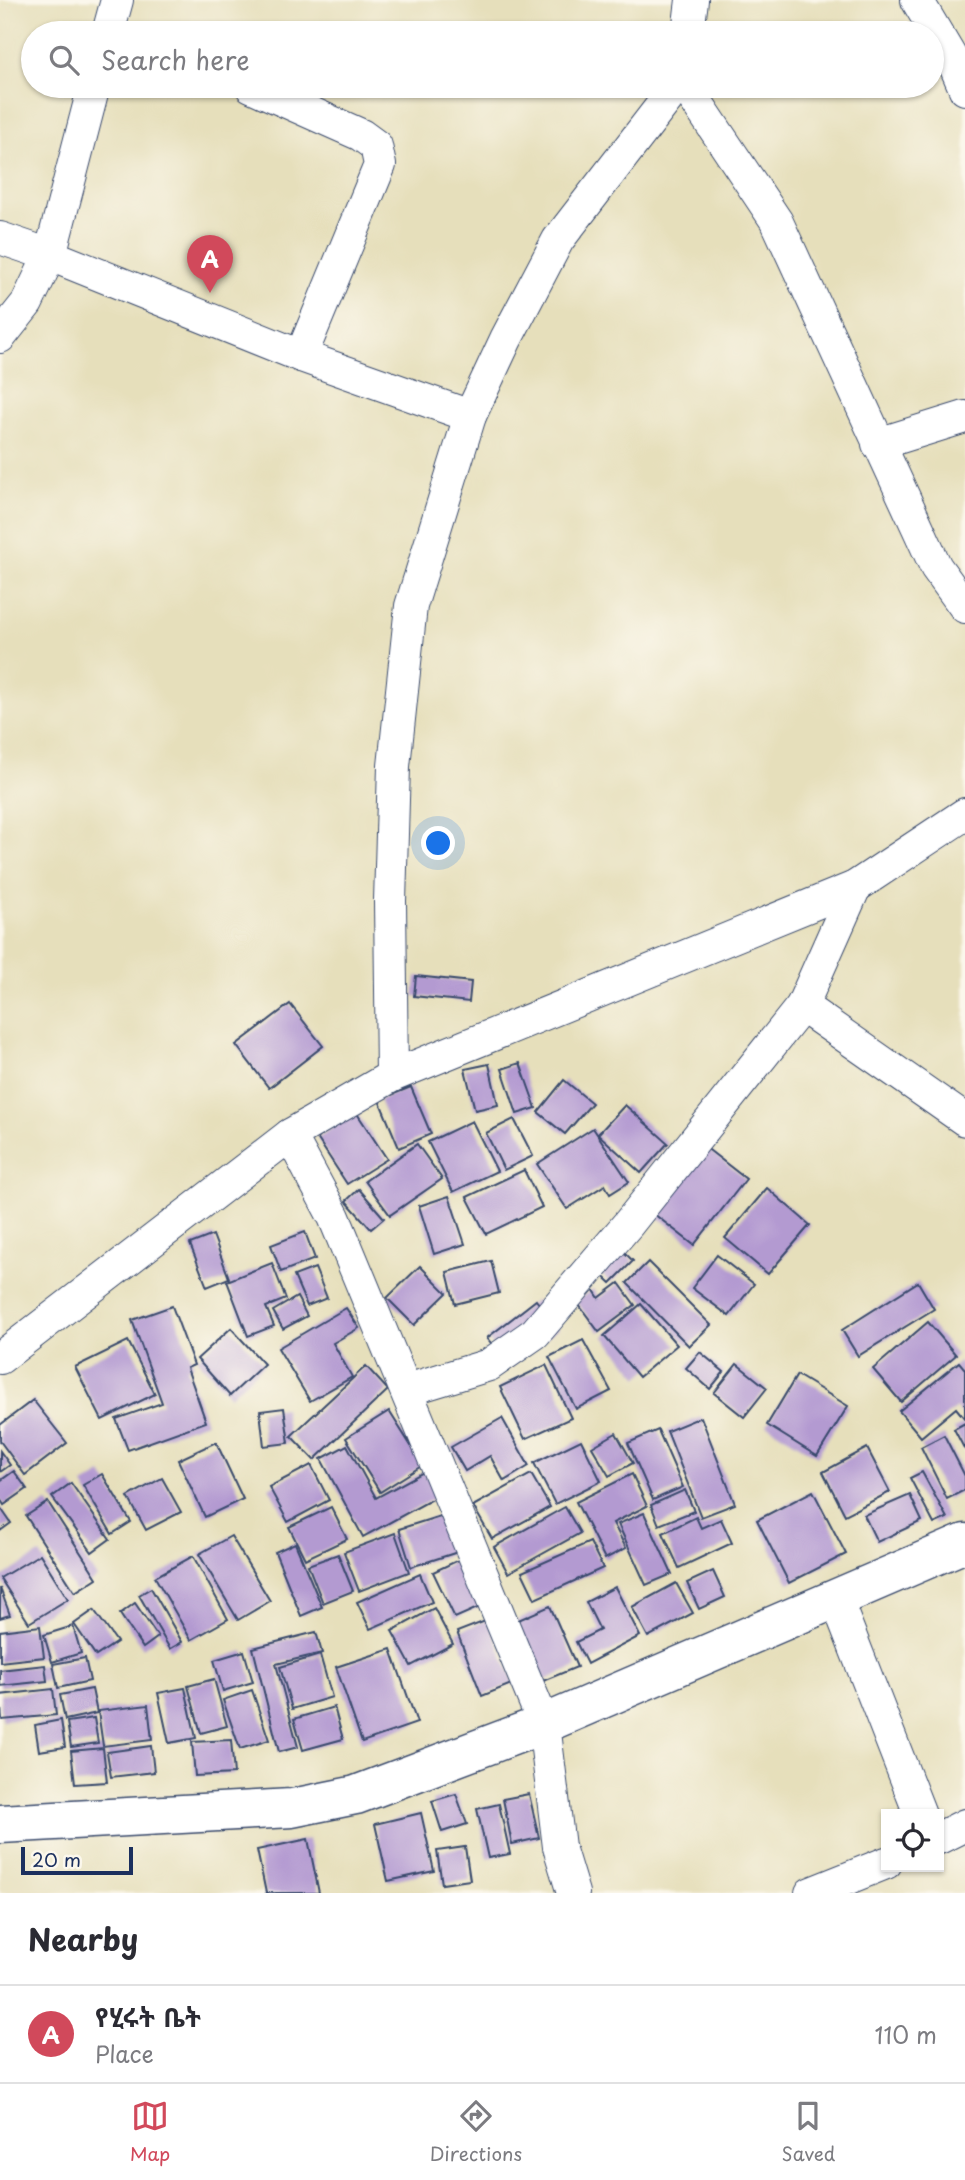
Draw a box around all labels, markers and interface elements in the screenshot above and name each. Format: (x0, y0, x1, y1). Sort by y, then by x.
search box (21, 21, 944, 98)
text: Search here (101, 40, 250, 79)
icon: search (45, 41, 83, 79)
pin: A (187, 235, 233, 293)
your location (421, 826, 455, 860)
map controls (881, 1809, 944, 1872)
button: locate (881, 1809, 944, 1872)
scale bar (21, 1844, 133, 1876)
text: 20 m (32, 1845, 81, 1873)
text: Nearby (28, 1916, 138, 1961)
text: የሂሩት ቤት (95, 1997, 201, 2036)
text: A (42, 2017, 60, 2052)
text: 110 m (875, 2017, 937, 2052)
text: Place (95, 2036, 154, 2071)
tab: Map (130, 2097, 170, 2167)
tab: Directions (430, 2097, 522, 2167)
tab: Saved (781, 2097, 835, 2167)

